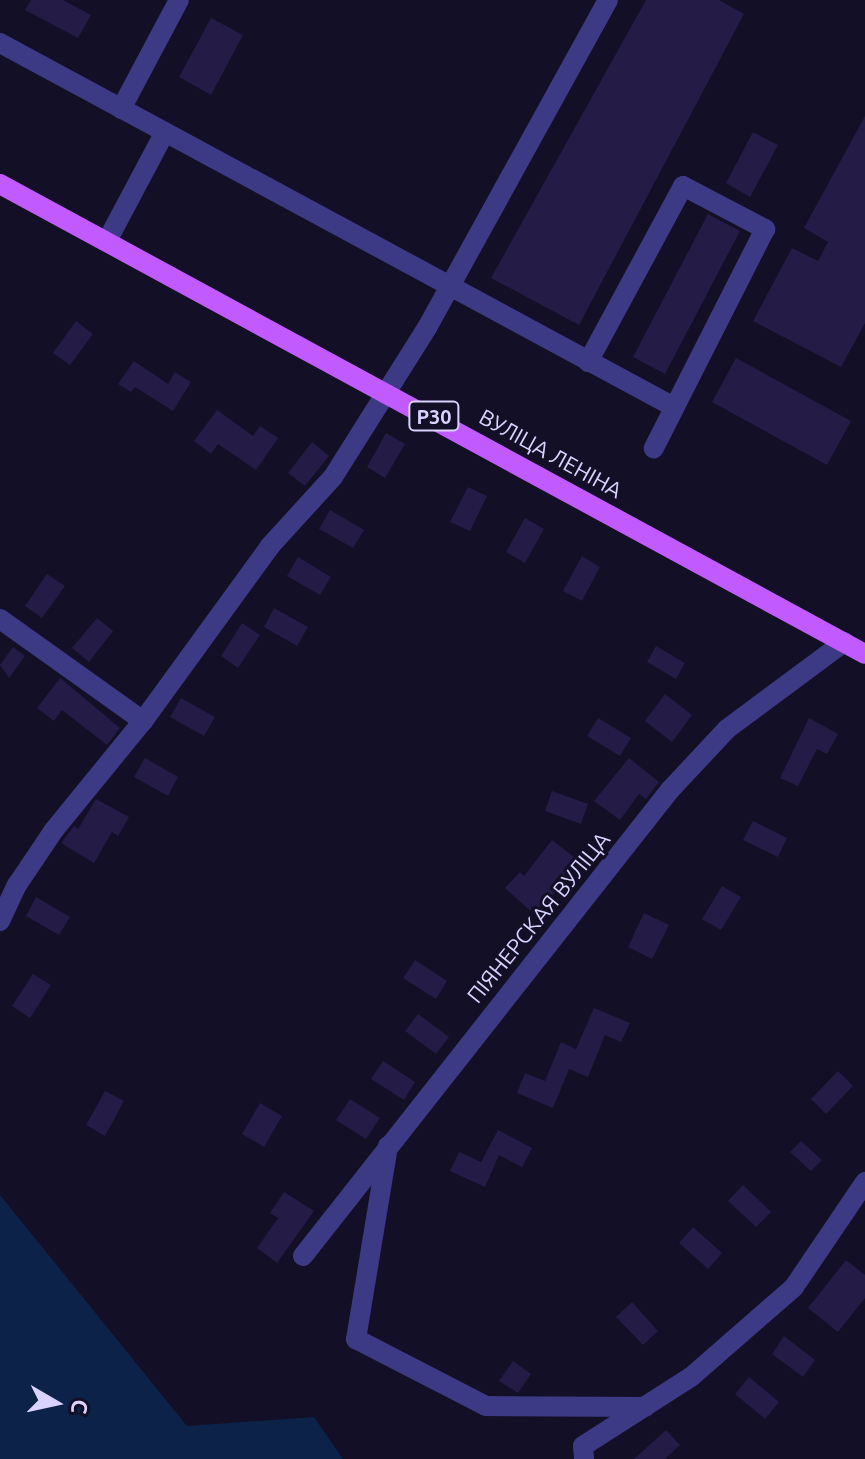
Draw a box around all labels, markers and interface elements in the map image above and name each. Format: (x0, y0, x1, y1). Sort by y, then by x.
road number: Р30 (408, 400, 460, 432)
street label: ВУЛІЦА ЛЕНІНА (475, 403, 627, 503)
street label: ПІЯНЕРСКАЯ ВУЛІЦА (461, 826, 615, 1008)
north arrow (16, 1363, 96, 1443)
text: С (67, 1398, 94, 1416)

